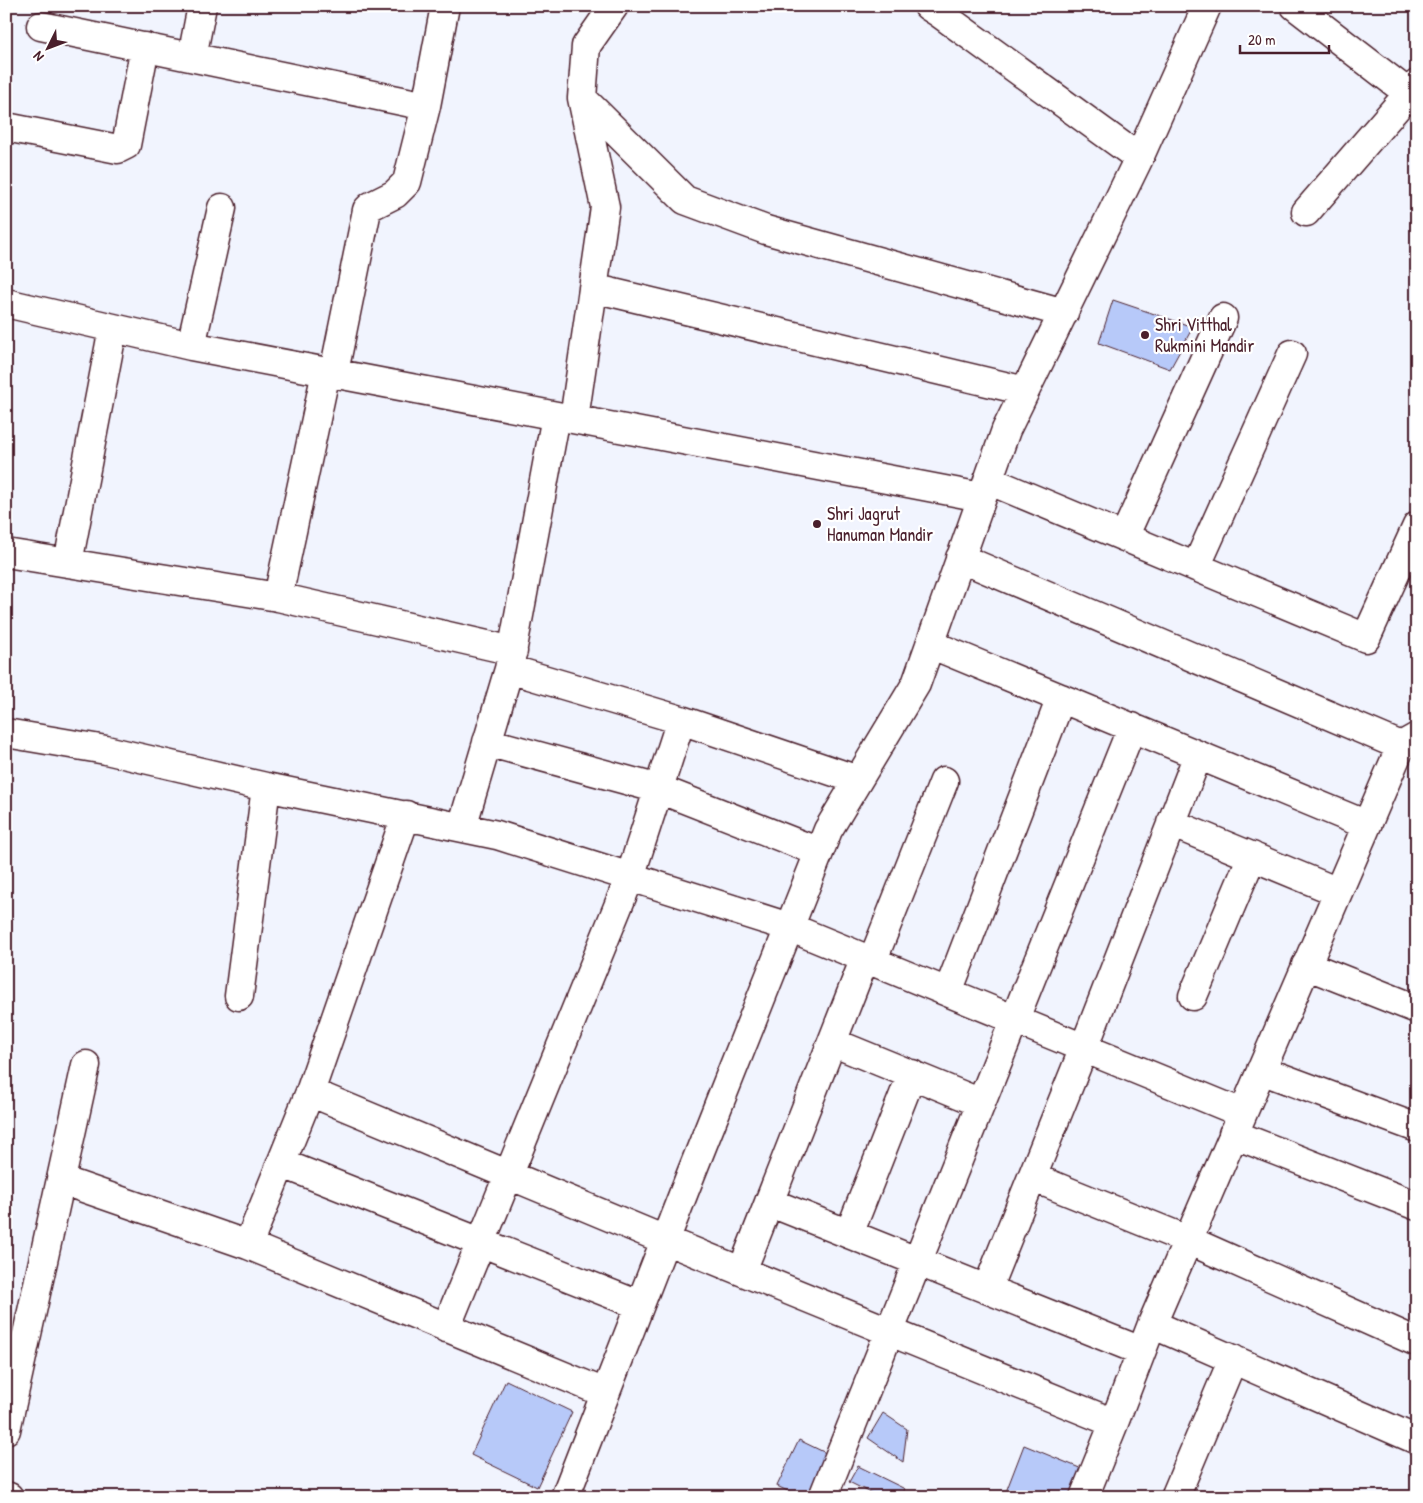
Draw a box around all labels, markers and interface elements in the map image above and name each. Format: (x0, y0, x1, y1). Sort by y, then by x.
north arrow (22, 22, 72, 72)
scale bar (1240, 22, 1329, 54)
text: 20 m (1248, 29, 1275, 50)
text: N (28, 48, 48, 66)
place label: Shri Vitthal Rukmini Mandir (1155, 312, 1254, 358)
marker: Shri Vitthal Rukmini Mandir (1139, 329, 1151, 341)
place label: Shri Jagrut Hanuman Mandir (827, 501, 933, 547)
marker: Shri Jagrut Hanuman Mandir (811, 518, 823, 530)

